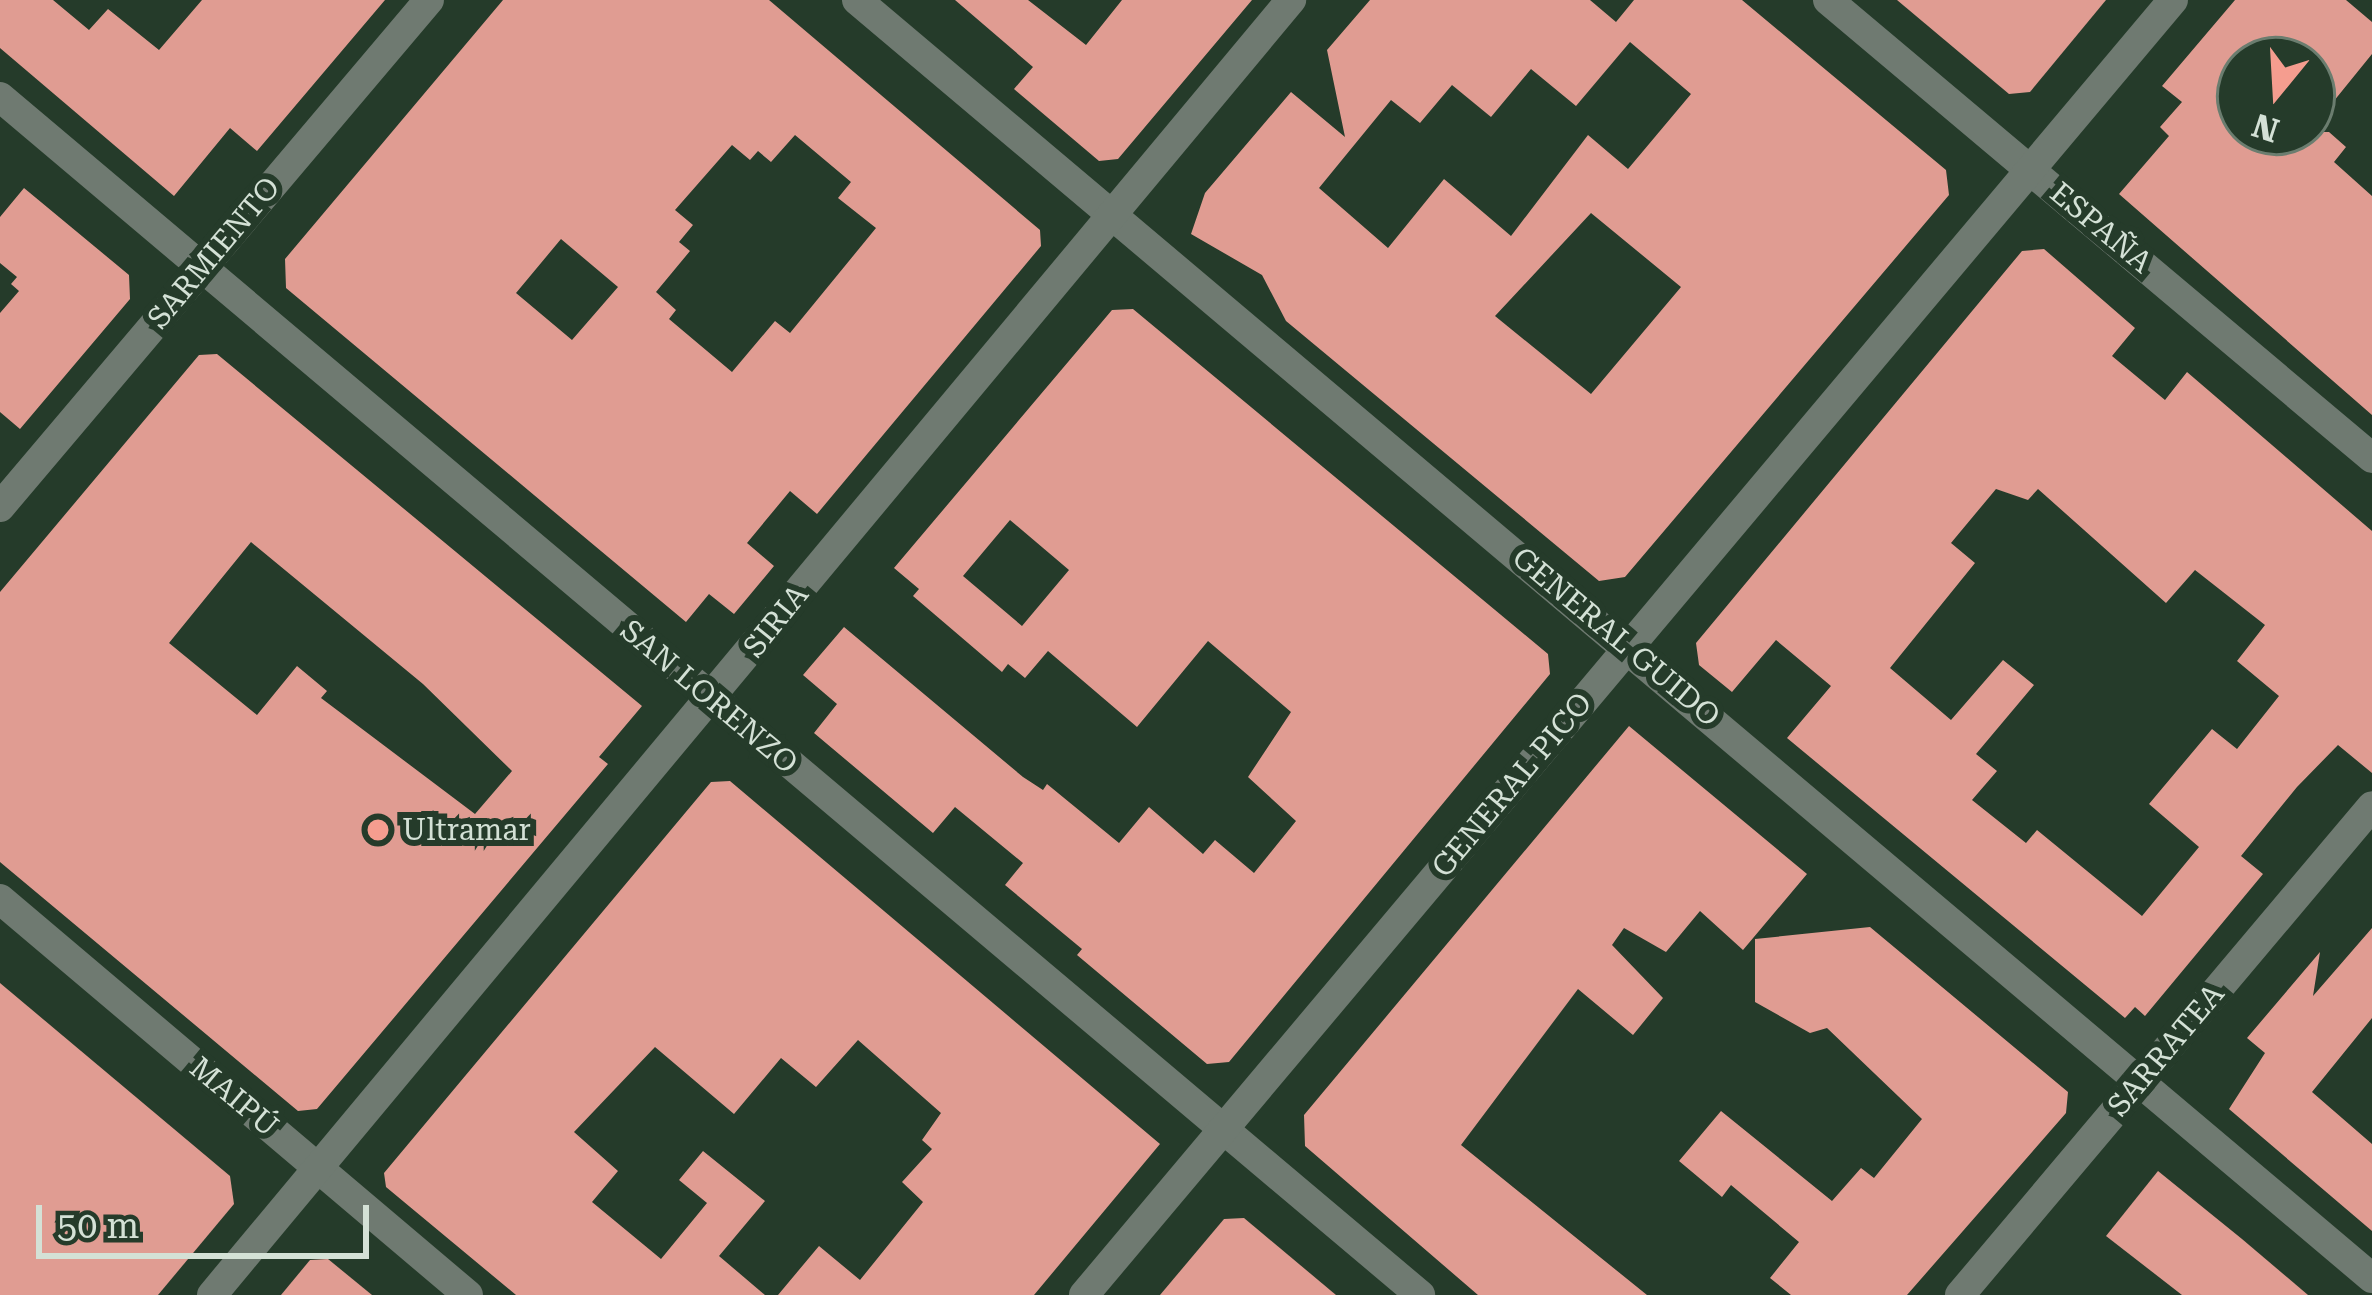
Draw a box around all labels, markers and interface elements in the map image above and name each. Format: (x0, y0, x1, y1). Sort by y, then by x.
north arrow (2216, 36, 2336, 156)
text: N (2248, 105, 2284, 150)
street label: SARMIENTO (140, 170, 288, 336)
street label: ESPAÑA (2043, 175, 2159, 281)
street label: GENERAL GUIDO (1505, 540, 1727, 734)
street label: SIRIA (736, 577, 816, 665)
street label: SAN LORENZO (613, 613, 805, 781)
street label: GENERAL PICO (1424, 685, 1600, 885)
place label: Ultramar (402, 812, 531, 848)
marker: Ultramar (365, 817, 391, 843)
street label: SARRATEA (2100, 977, 2232, 1123)
street label: MAIPÚ (182, 1050, 286, 1144)
scale bar (42, 1181, 375, 1255)
text: 50 m (57, 1205, 139, 1247)

